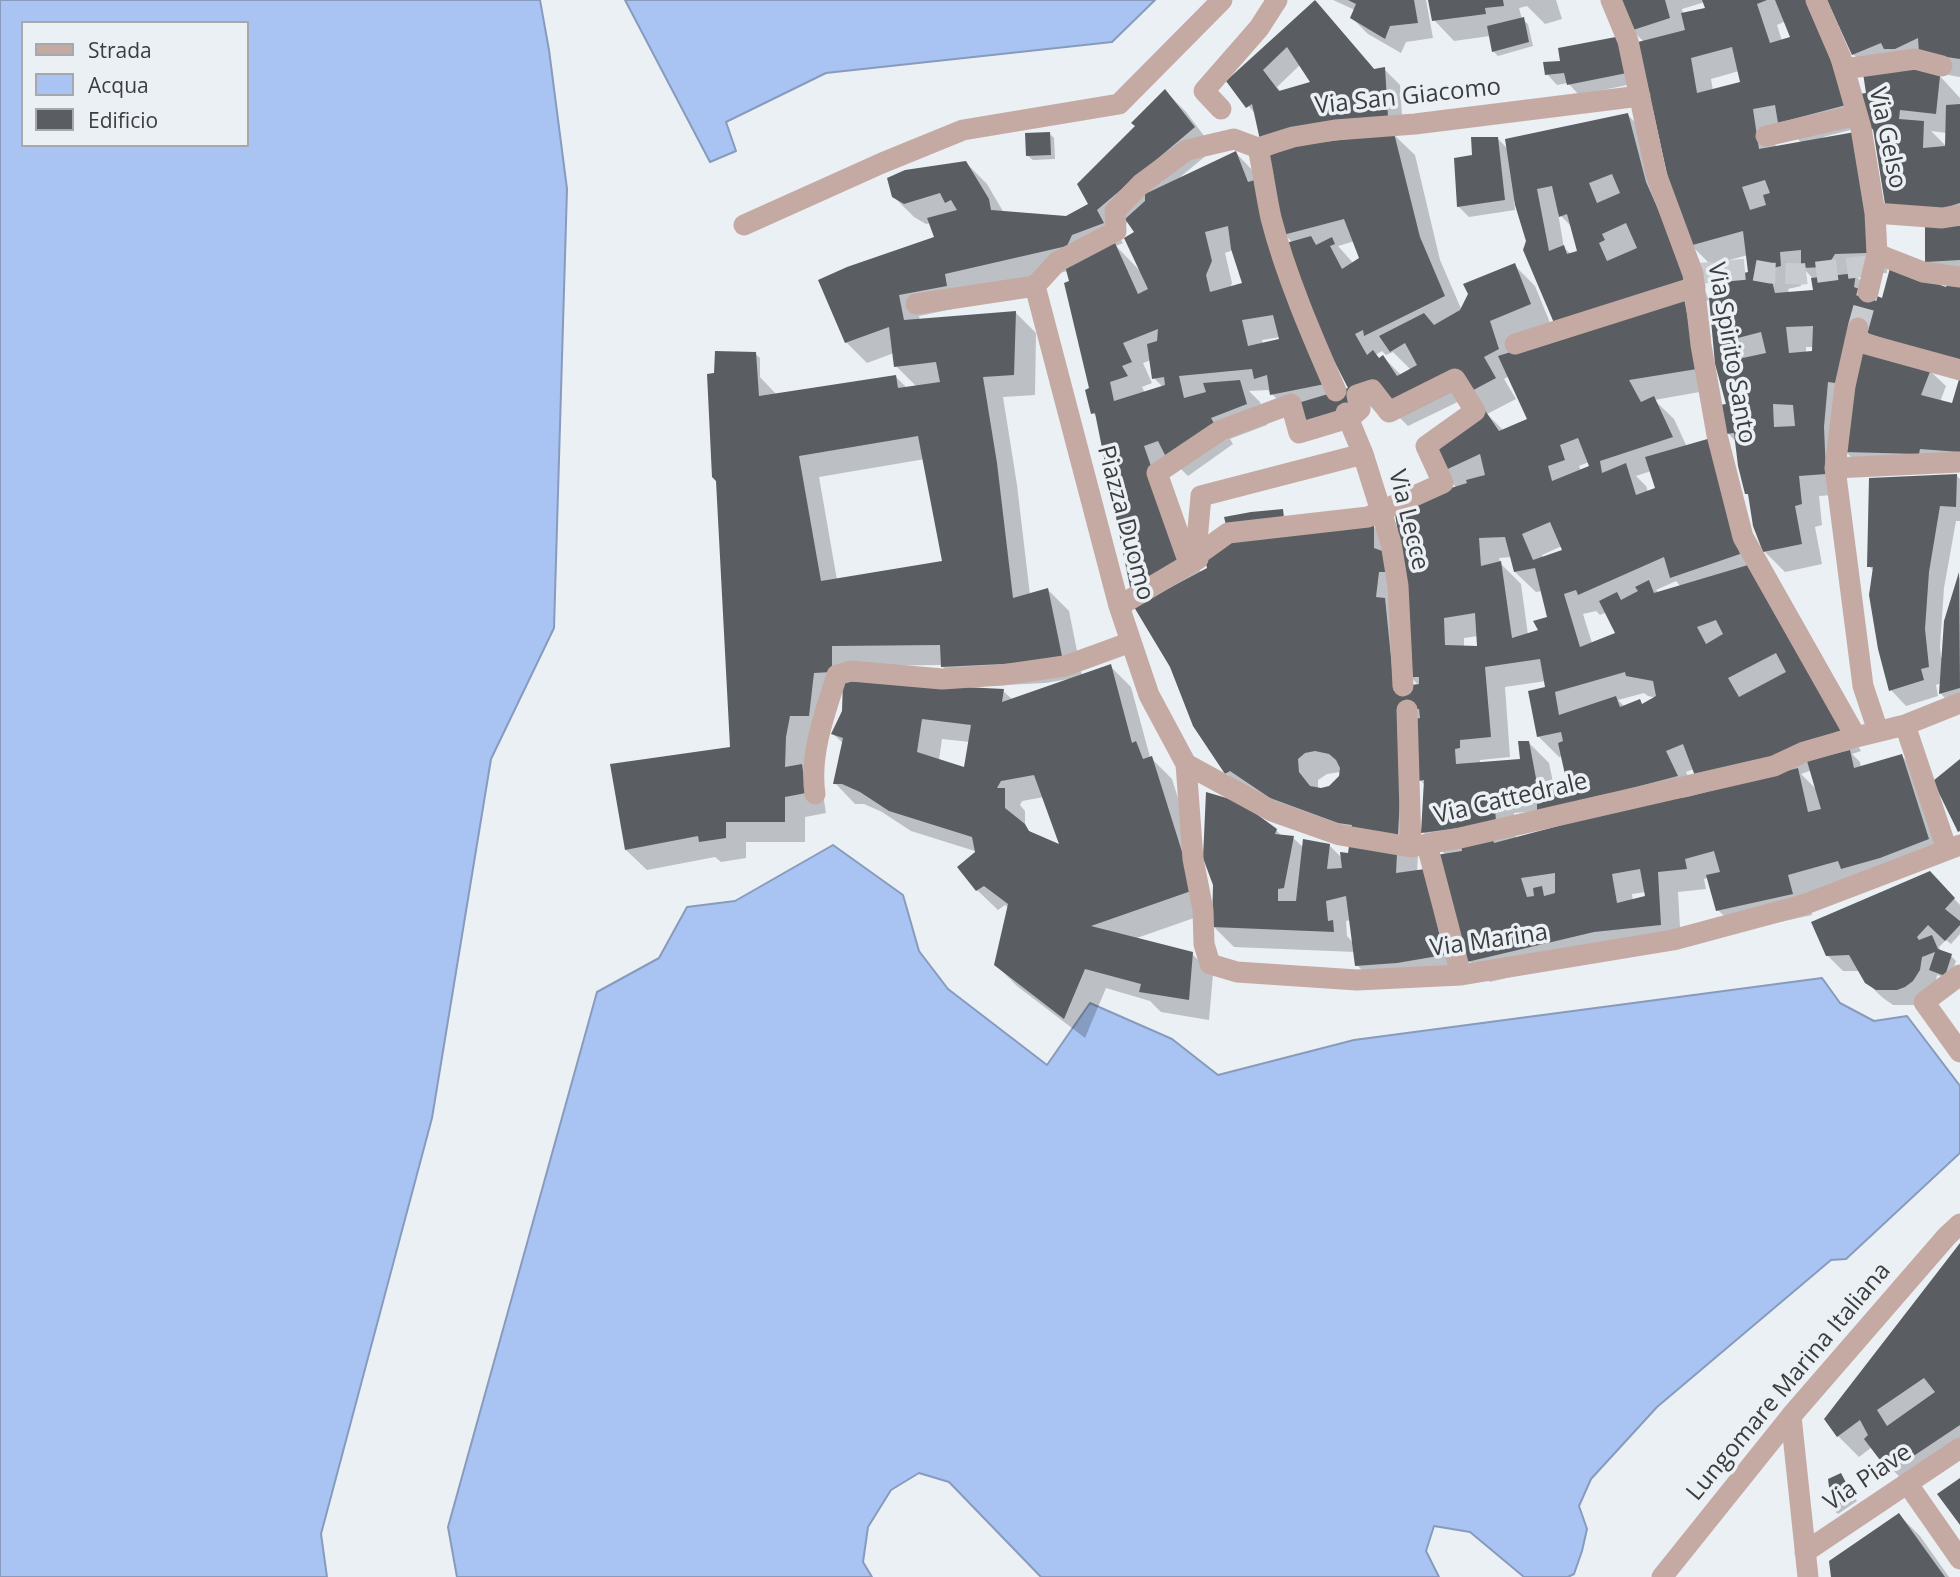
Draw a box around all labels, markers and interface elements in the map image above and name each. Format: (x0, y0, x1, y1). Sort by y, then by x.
legend (21, 21, 248, 147)
text: Strada (88, 36, 152, 64)
text: Acqua (88, 71, 149, 99)
street label: Via San Giacomo (1314, 73, 1502, 121)
street label: Via Gelso (1862, 85, 1912, 191)
text: Edificio (88, 106, 158, 134)
street label: Via Spirito Santo (1701, 260, 1761, 446)
street label: Piazza Duomo (1090, 442, 1160, 604)
street label: Via Lecce (1382, 467, 1434, 573)
street label: Via Cattedrale (1432, 767, 1590, 831)
street label: Via Marina (1428, 918, 1550, 964)
street label: Lungomare Marina Italiana (1681, 1257, 1897, 1507)
street label: Via Piave (1819, 1438, 1917, 1518)

